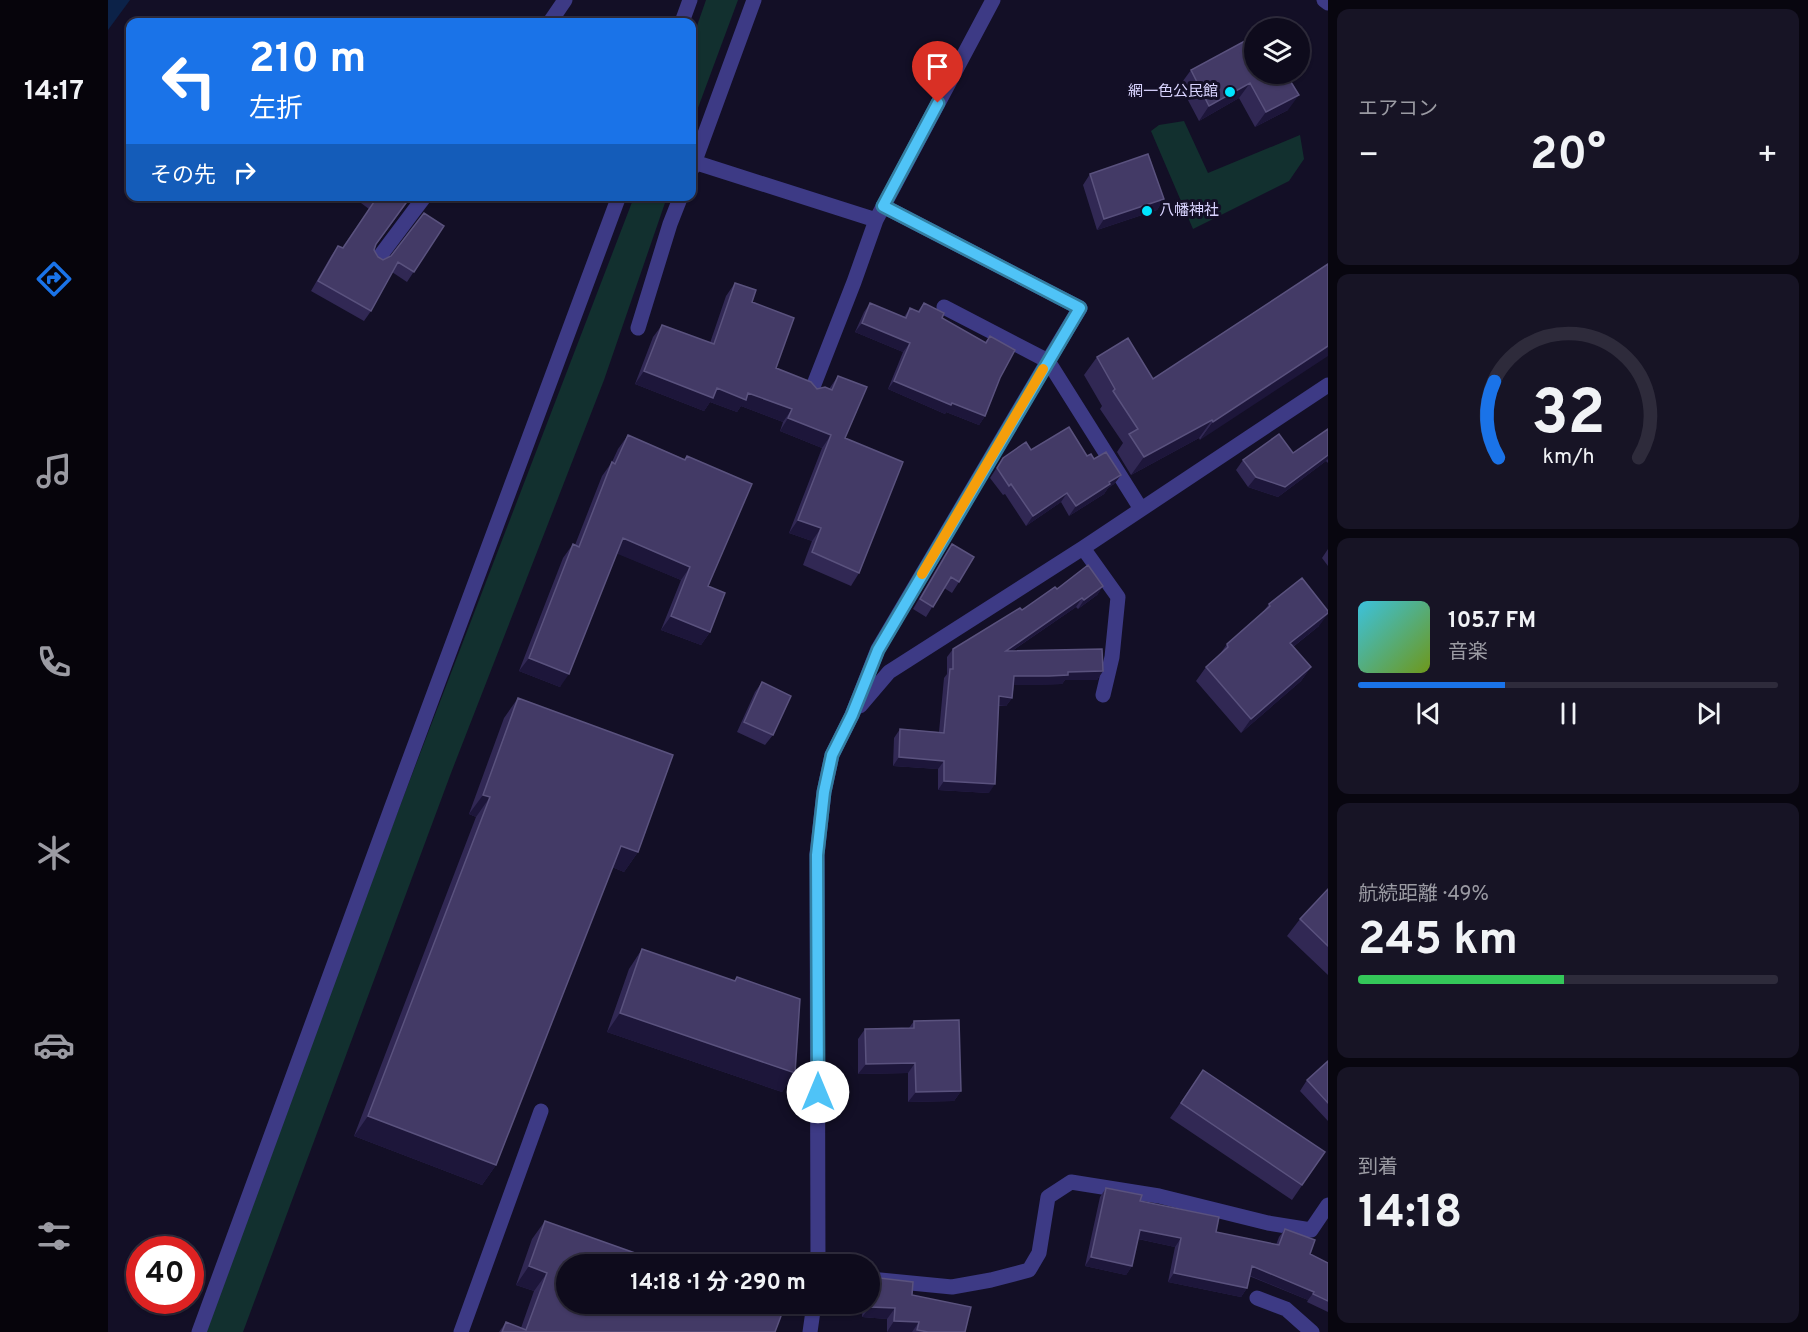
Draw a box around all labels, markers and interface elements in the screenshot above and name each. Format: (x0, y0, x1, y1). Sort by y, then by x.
map controls (1244, 18, 1310, 84)
button: layers (1244, 18, 1310, 84)
text: 210 m (249, 34, 366, 87)
pin (912, 41, 963, 103)
icon: left (150, 42, 228, 120)
icon: arrive (921, 50, 954, 83)
text: 14:17 (24, 75, 84, 109)
place label: 網一色公民館 (1128, 83, 1218, 102)
marker: 網一色公民館 (1223, 85, 1237, 99)
text: 左折 (249, 93, 303, 127)
text: エアコン (1358, 97, 1438, 123)
text: 20° (1530, 128, 1606, 185)
text: − (1358, 136, 1379, 178)
text: + (1757, 136, 1778, 178)
icon: right (228, 156, 261, 189)
text: その先 (150, 163, 216, 190)
place label: 八幡神社 (1159, 202, 1219, 221)
marker: 八幡神社 (1140, 204, 1154, 218)
icon: directions (33, 258, 75, 300)
text: 32 (1531, 378, 1605, 457)
text: km/h (1542, 445, 1594, 472)
icon: music (33, 450, 75, 492)
text: 105.7 FM (1448, 608, 1536, 635)
text: 音楽 (1448, 640, 1488, 666)
icon: phone (33, 641, 75, 683)
icon: previous (1412, 697, 1445, 730)
icon: pause (1552, 697, 1585, 730)
icon: next (1692, 697, 1725, 730)
icon: climate (33, 832, 75, 874)
text: 航続距離 · 49% (1358, 882, 1489, 908)
text: 245 km (1358, 913, 1518, 970)
icon: car (33, 1024, 75, 1066)
position arrow (786, 1060, 850, 1124)
text: 到着 (1358, 1155, 1398, 1181)
text: 14:18 (1358, 1186, 1462, 1243)
icon: filters (33, 1215, 75, 1257)
speed limit sign: 40 (126, 1236, 204, 1314)
text: 14:18 · 1 分 · 290 m (630, 1270, 806, 1297)

